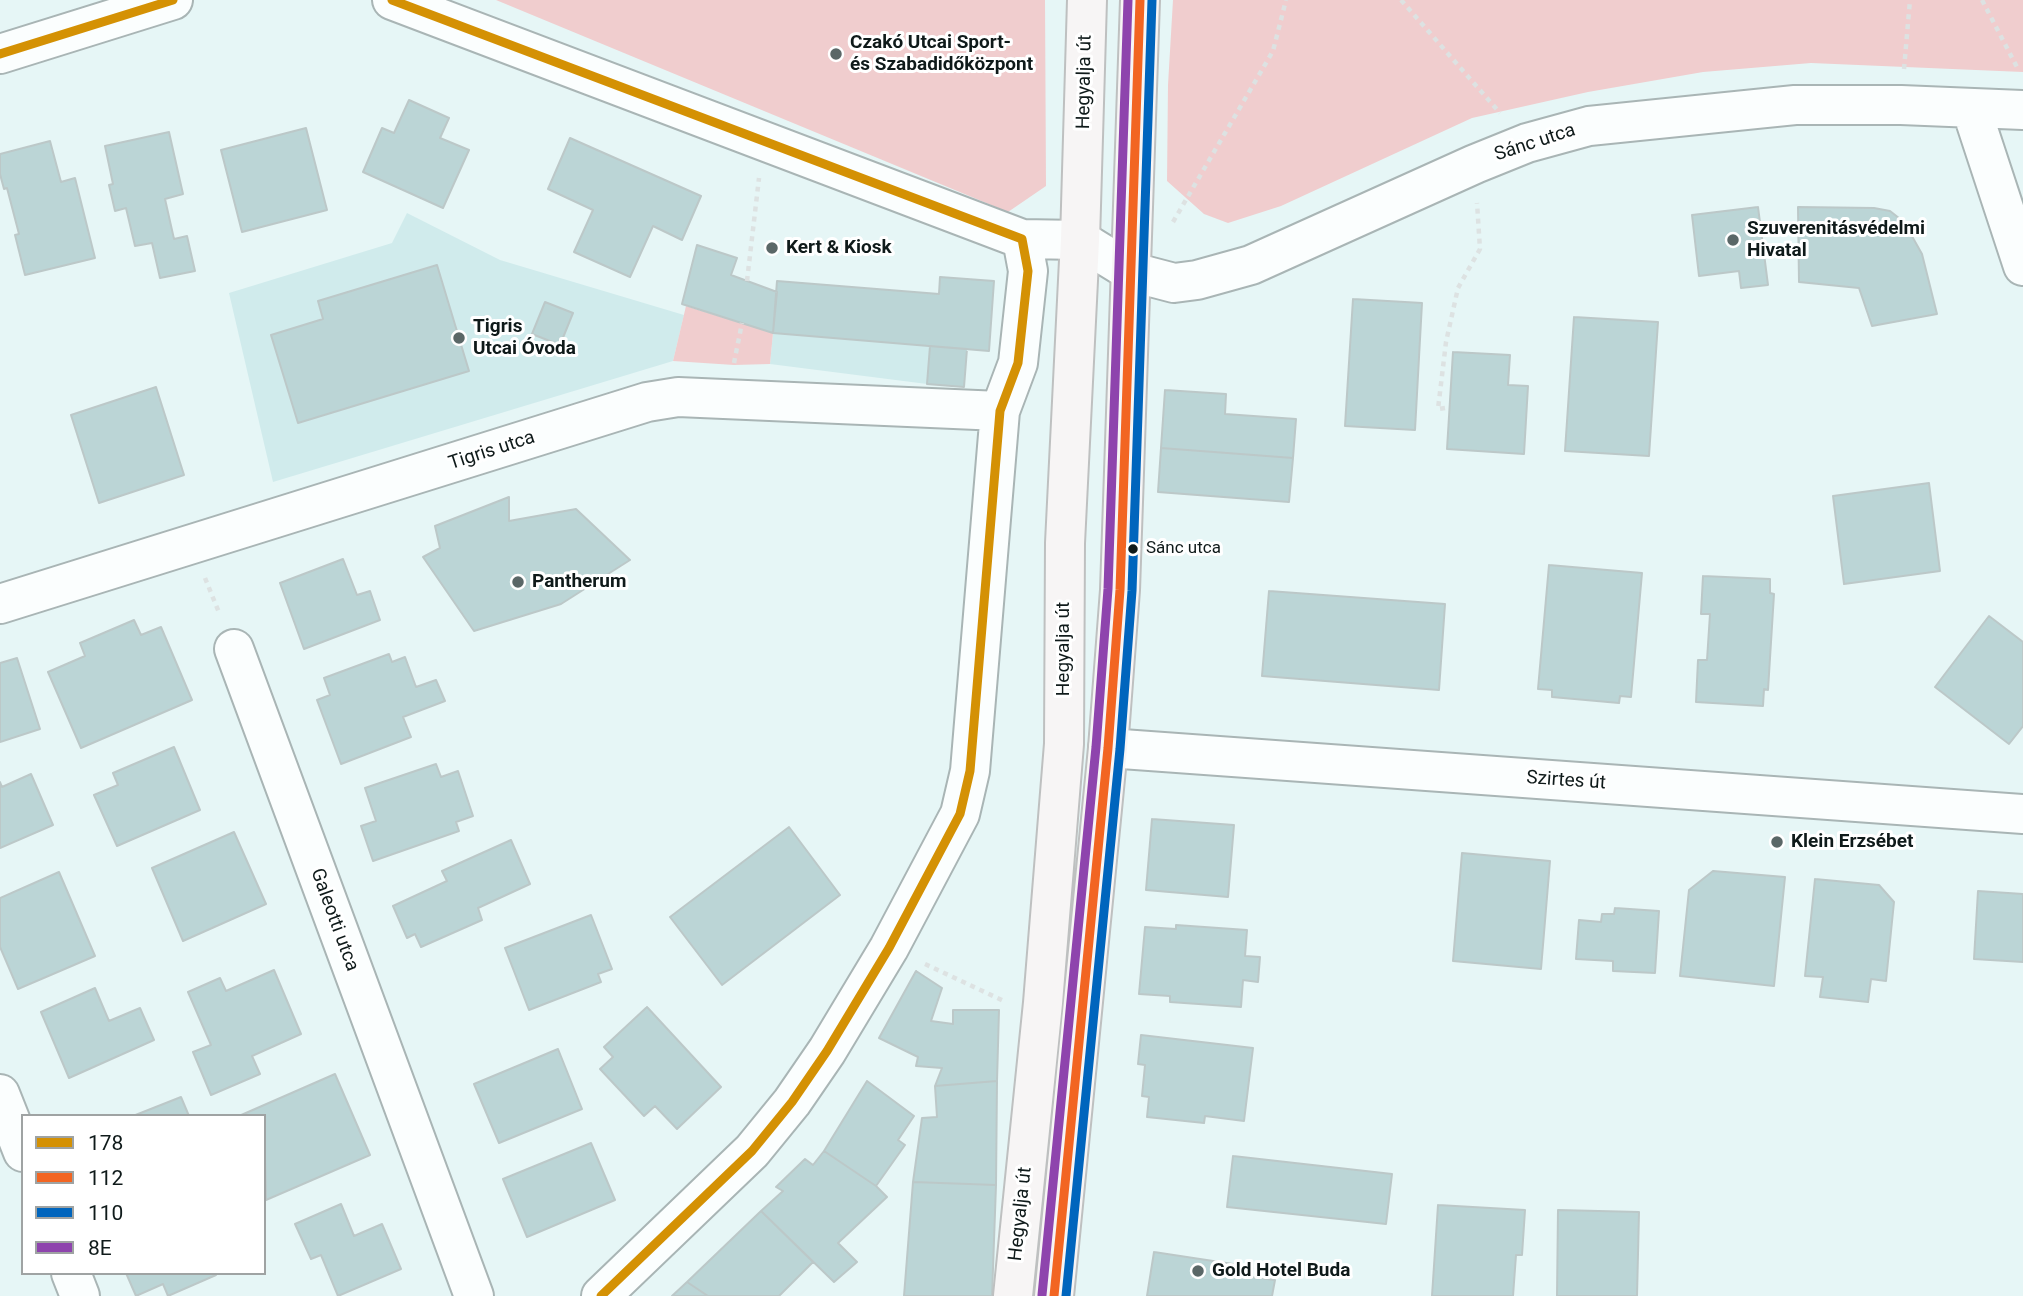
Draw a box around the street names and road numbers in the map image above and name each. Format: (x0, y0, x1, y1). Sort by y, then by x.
street label: Hegyalja út (1073, 35, 1097, 129)
street label: Sánc utca (1492, 119, 1578, 167)
street label: Tigris utca (446, 426, 538, 476)
street label: Hegyalja út (1053, 602, 1075, 696)
street label: Szirtes út (1525, 767, 1607, 795)
street label: Galeotti utca (305, 866, 363, 974)
street label: Hegyalja út (1005, 1166, 1037, 1262)

